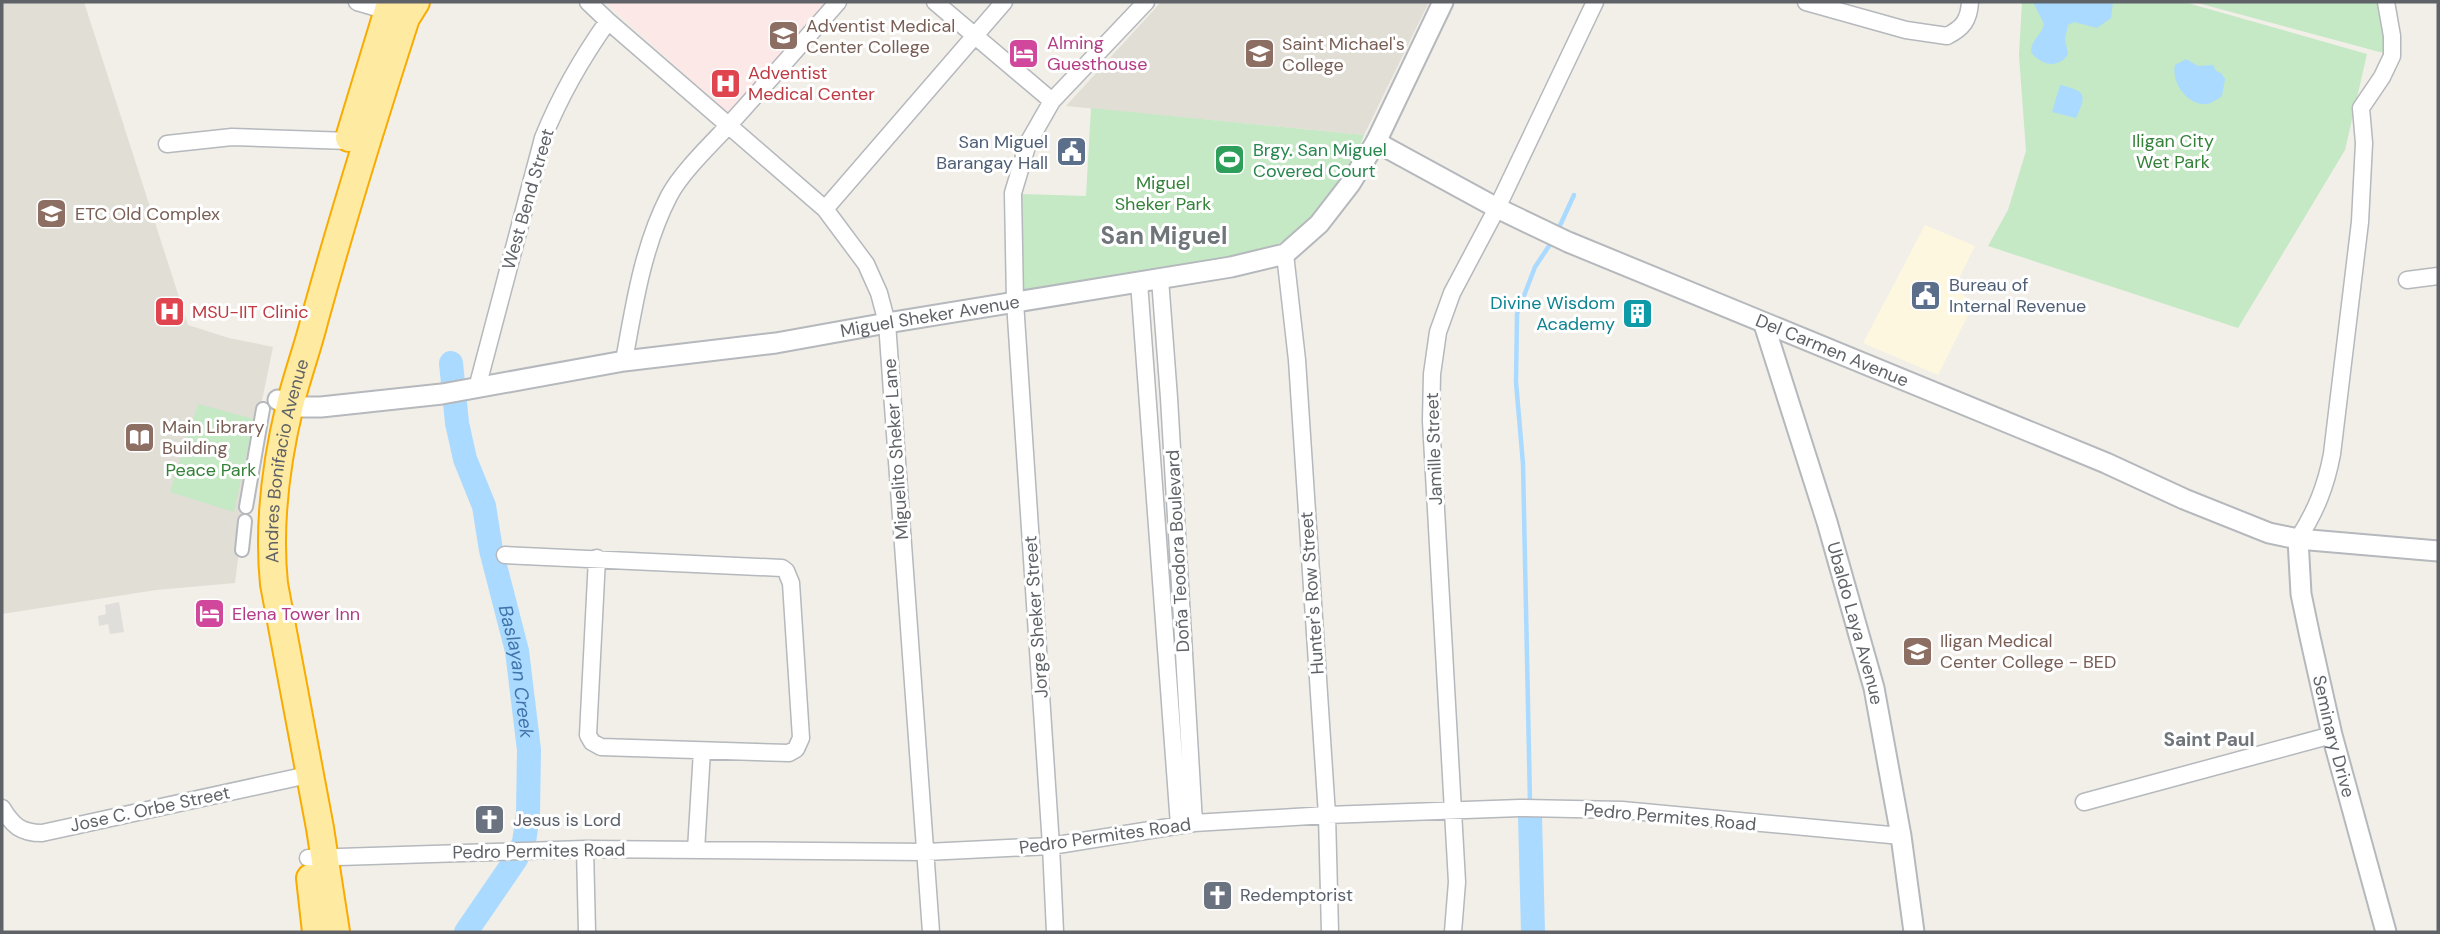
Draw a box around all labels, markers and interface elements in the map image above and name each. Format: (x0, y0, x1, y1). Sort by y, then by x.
place label: Adventist Medical Center College (806, 14, 955, 59)
school or university icon: Adventist Medical Center College (766, 19, 800, 53)
place label: Alming Guesthouse (1047, 31, 1147, 76)
place label: Saint Michael's College (1282, 32, 1405, 77)
hotel icon: Alming Guesthouse (1007, 36, 1041, 70)
school or university icon: Saint Michael's College (1242, 37, 1276, 71)
place label: Adventist Medical Center (748, 61, 875, 106)
hospital icon: Adventist Medical Center (708, 66, 742, 100)
street label: West Bend Street (496, 126, 560, 272)
park label: Iligan City Wet Park (2132, 129, 2214, 174)
place label: San Miguel Barangay Hall (936, 130, 1048, 175)
public building icon: San Miguel Barangay Hall (1054, 135, 1088, 169)
place label: Brgy. San Miguel Covered Court (1253, 138, 1387, 183)
sports icon: Brgy. San Miguel Covered Court (1213, 143, 1247, 177)
park label: Miguel Sheker Park (1115, 171, 1211, 216)
school or university icon: ETC Old Complex (35, 197, 69, 231)
place label: ETC Old Complex (75, 202, 220, 226)
district label: San Miguel (1101, 220, 1227, 251)
place label: Bureau of Internal Revenue (1949, 273, 2086, 318)
public building icon: Bureau of Internal Revenue (1909, 278, 1943, 312)
street label: Miguel Sheker Avenue (838, 290, 1021, 343)
place label: Divine Wisdom Academy (1490, 291, 1615, 336)
hospital icon: MSU-IIT Clinic (152, 295, 186, 329)
building icon: Divine Wisdom Academy (1621, 296, 1655, 330)
place label: MSU-IIT Clinic (192, 300, 309, 324)
street label: Del Carmen Avenue (1752, 308, 1912, 393)
street label: Andres Bonifacio Avenue (260, 356, 315, 564)
street label: Miguelito Sheker Lane (878, 358, 914, 540)
street label: Jamille Street (1420, 392, 1448, 506)
place label: Main Library Building (162, 415, 265, 460)
library icon: Main Library Building (122, 420, 156, 454)
street label: Doña Teodora Boulevard (1161, 449, 1195, 653)
park label: Peace Park (166, 458, 256, 482)
street label: Hunter's Row Street (1294, 511, 1330, 675)
street label: Jorge Sheker Street (1018, 535, 1054, 699)
street label: Ubaldo Laya Avenue (1821, 539, 1889, 707)
hotel icon: Elena Tower Inn (192, 597, 226, 631)
place label: Elena Tower Inn (232, 602, 360, 626)
water label: Baslayan Creek (493, 602, 540, 740)
place label: Iligan Medical Center College - BED (1940, 629, 2116, 674)
school or university icon: Iligan Medical Center College - BED (1900, 634, 1934, 668)
street label: Seminary Drive (2307, 673, 2361, 800)
district label: Saint Paul (2163, 727, 2255, 752)
street label: Jose C. Orbe Street (68, 780, 232, 838)
street label: Pedro Permites Road (1583, 798, 1757, 836)
church icon: Jesus is Lord (473, 803, 507, 837)
place label: Jesus is Lord (513, 808, 621, 832)
street label: Pedro Permites Road (1018, 812, 1192, 860)
street label: Pedro Permites Road (452, 837, 626, 865)
church icon: Redemptorist (1200, 878, 1234, 912)
place label: Redemptorist (1240, 883, 1353, 907)

